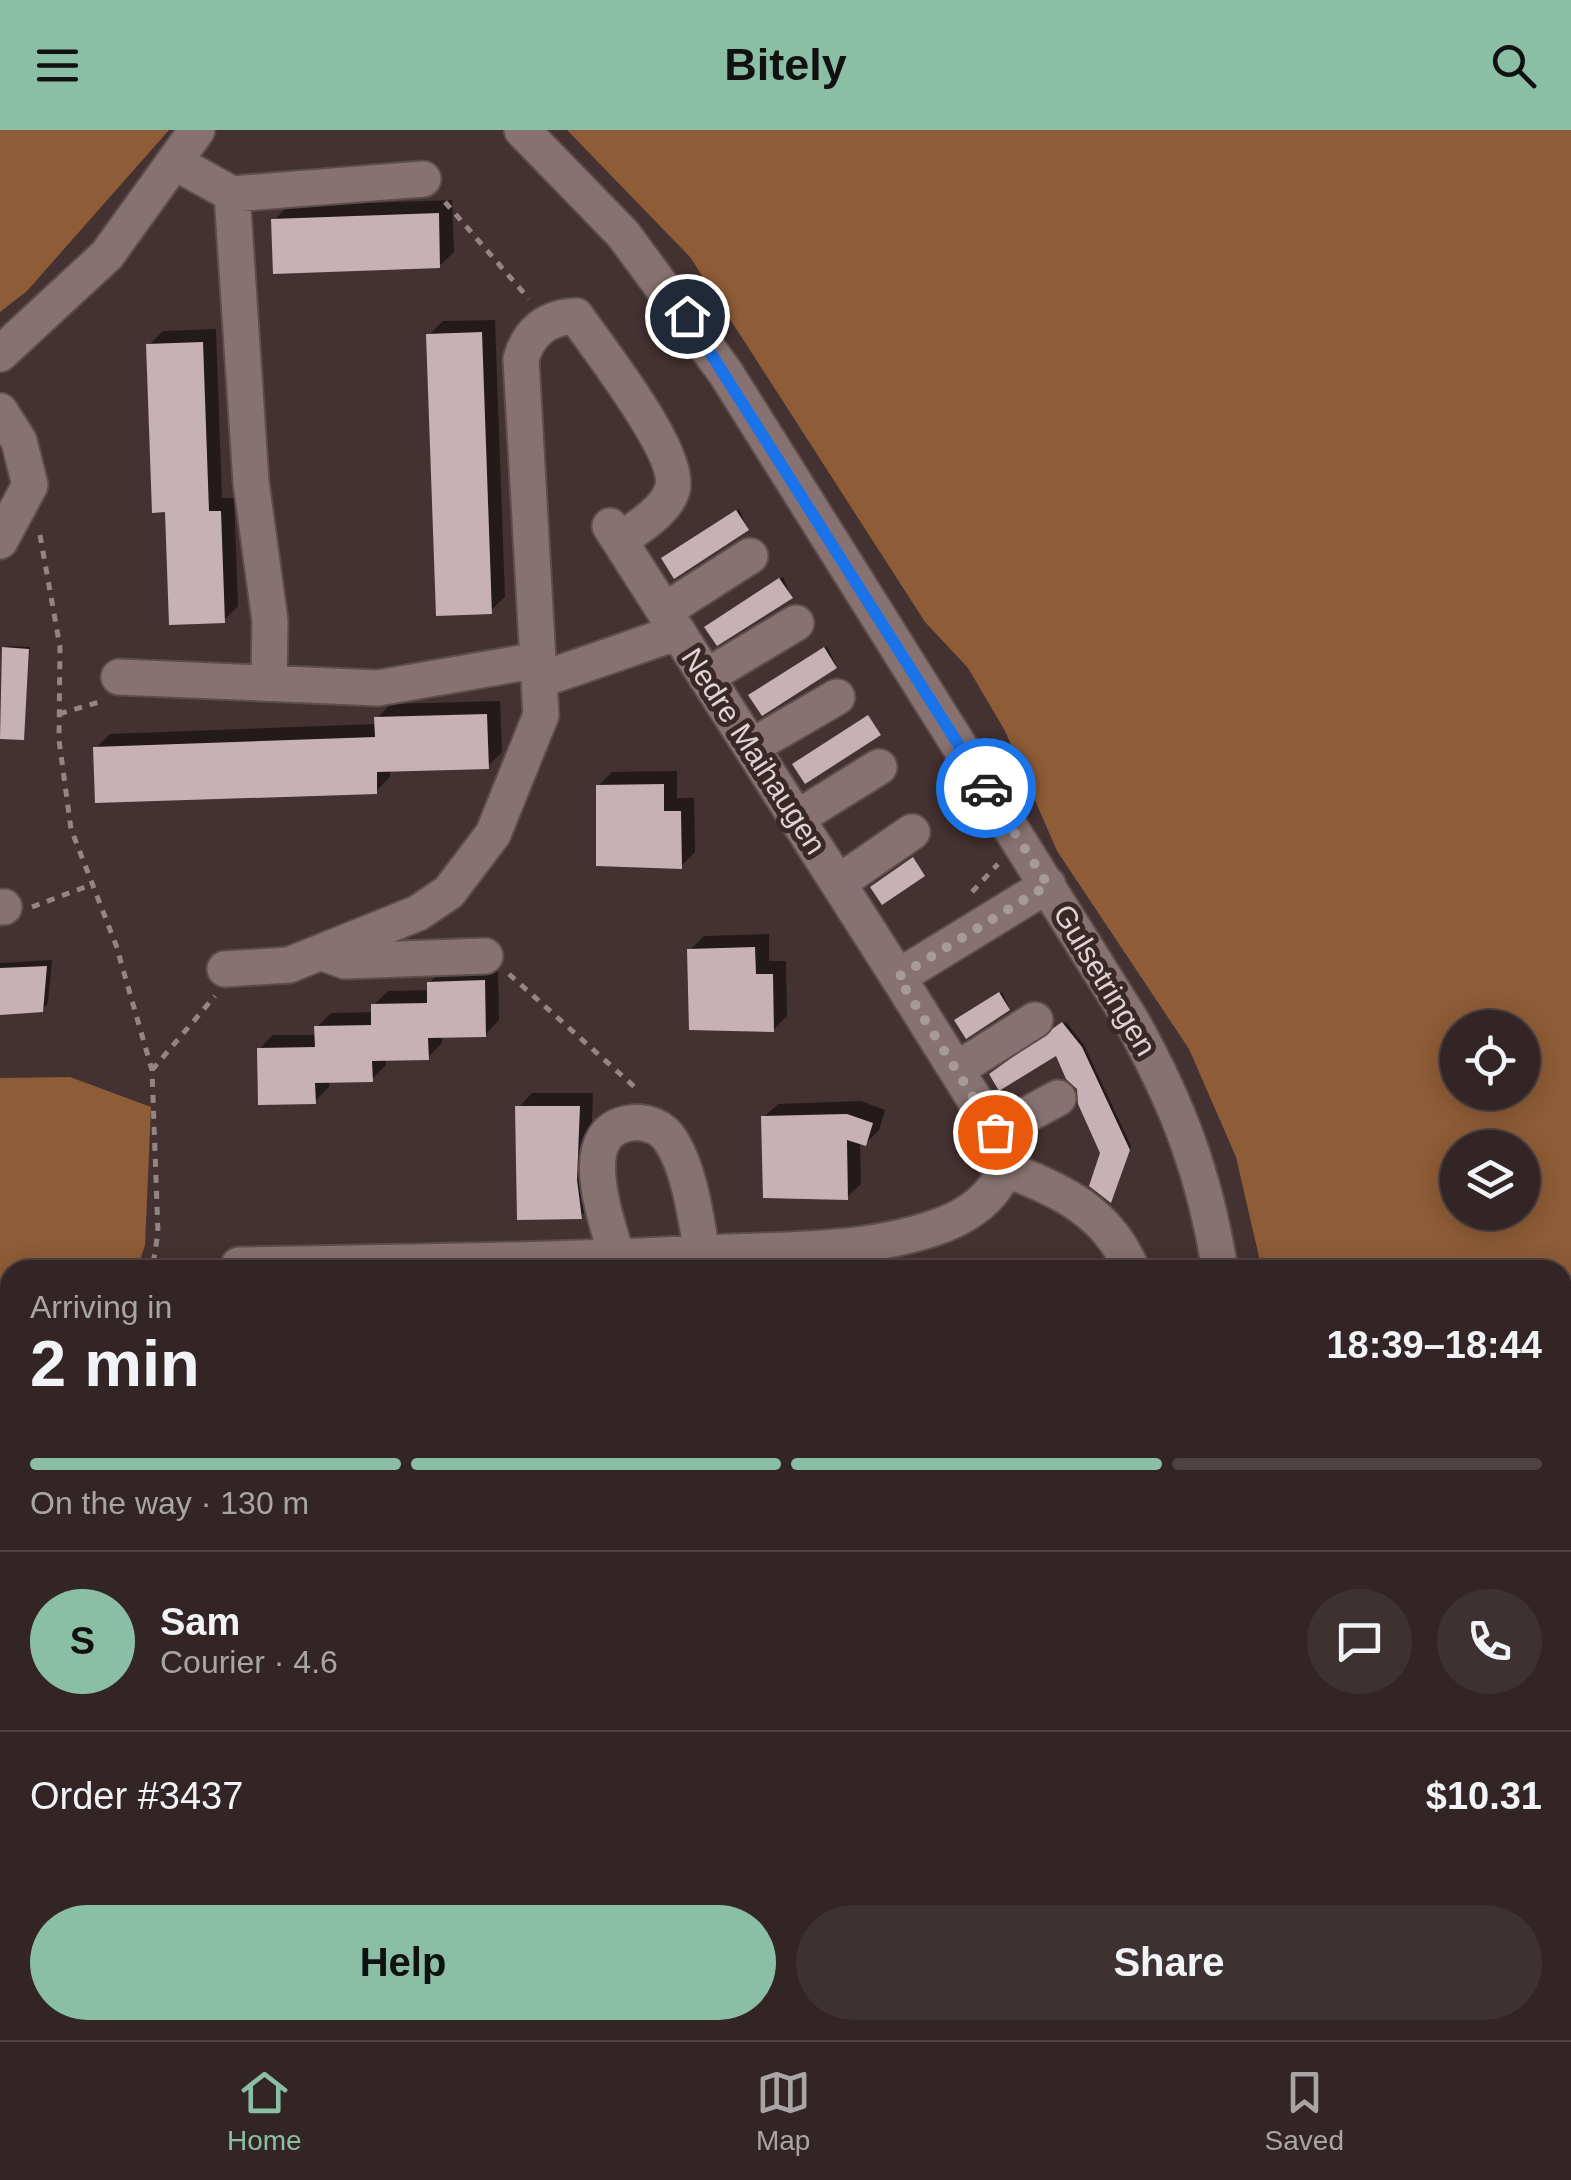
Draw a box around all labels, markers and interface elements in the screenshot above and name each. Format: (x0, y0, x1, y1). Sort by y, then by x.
icon: menu (30, 38, 85, 93)
icon: search (1486, 38, 1541, 93)
text: Bitely (724, 39, 847, 90)
pin (645, 274, 730, 359)
icon: home (660, 289, 715, 344)
street label: Nedre Maihaugen (675, 642, 833, 860)
courier (936, 738, 1036, 838)
icon: car (959, 761, 1014, 816)
street label: Gulsetringen (1047, 899, 1163, 1061)
map controls (1440, 1010, 1540, 1230)
button: locate (1440, 1010, 1540, 1110)
pin (953, 1090, 1038, 1175)
icon: bag (968, 1105, 1023, 1160)
button: layers (1440, 1130, 1540, 1230)
text: Arriving in (30, 1289, 172, 1325)
text: 18:39–18:44 (1326, 1324, 1542, 1366)
text: 2 min (30, 1327, 200, 1400)
text: On the way · 130 m (30, 1485, 309, 1521)
button: chat (1307, 1589, 1412, 1694)
button: phone (1437, 1589, 1542, 1694)
text: Sam (160, 1601, 240, 1643)
text: S (70, 1620, 95, 1662)
text: Courier · 4.6 (160, 1644, 338, 1680)
text: Order #3437 (30, 1775, 243, 1817)
text: $10.31 (1426, 1775, 1542, 1817)
button: Help (30, 1905, 776, 2020)
button: Share (796, 1905, 1542, 2020)
tab: Home (227, 2065, 302, 2157)
tab: Map (756, 2065, 811, 2157)
tab: Saved (1265, 2065, 1344, 2157)

